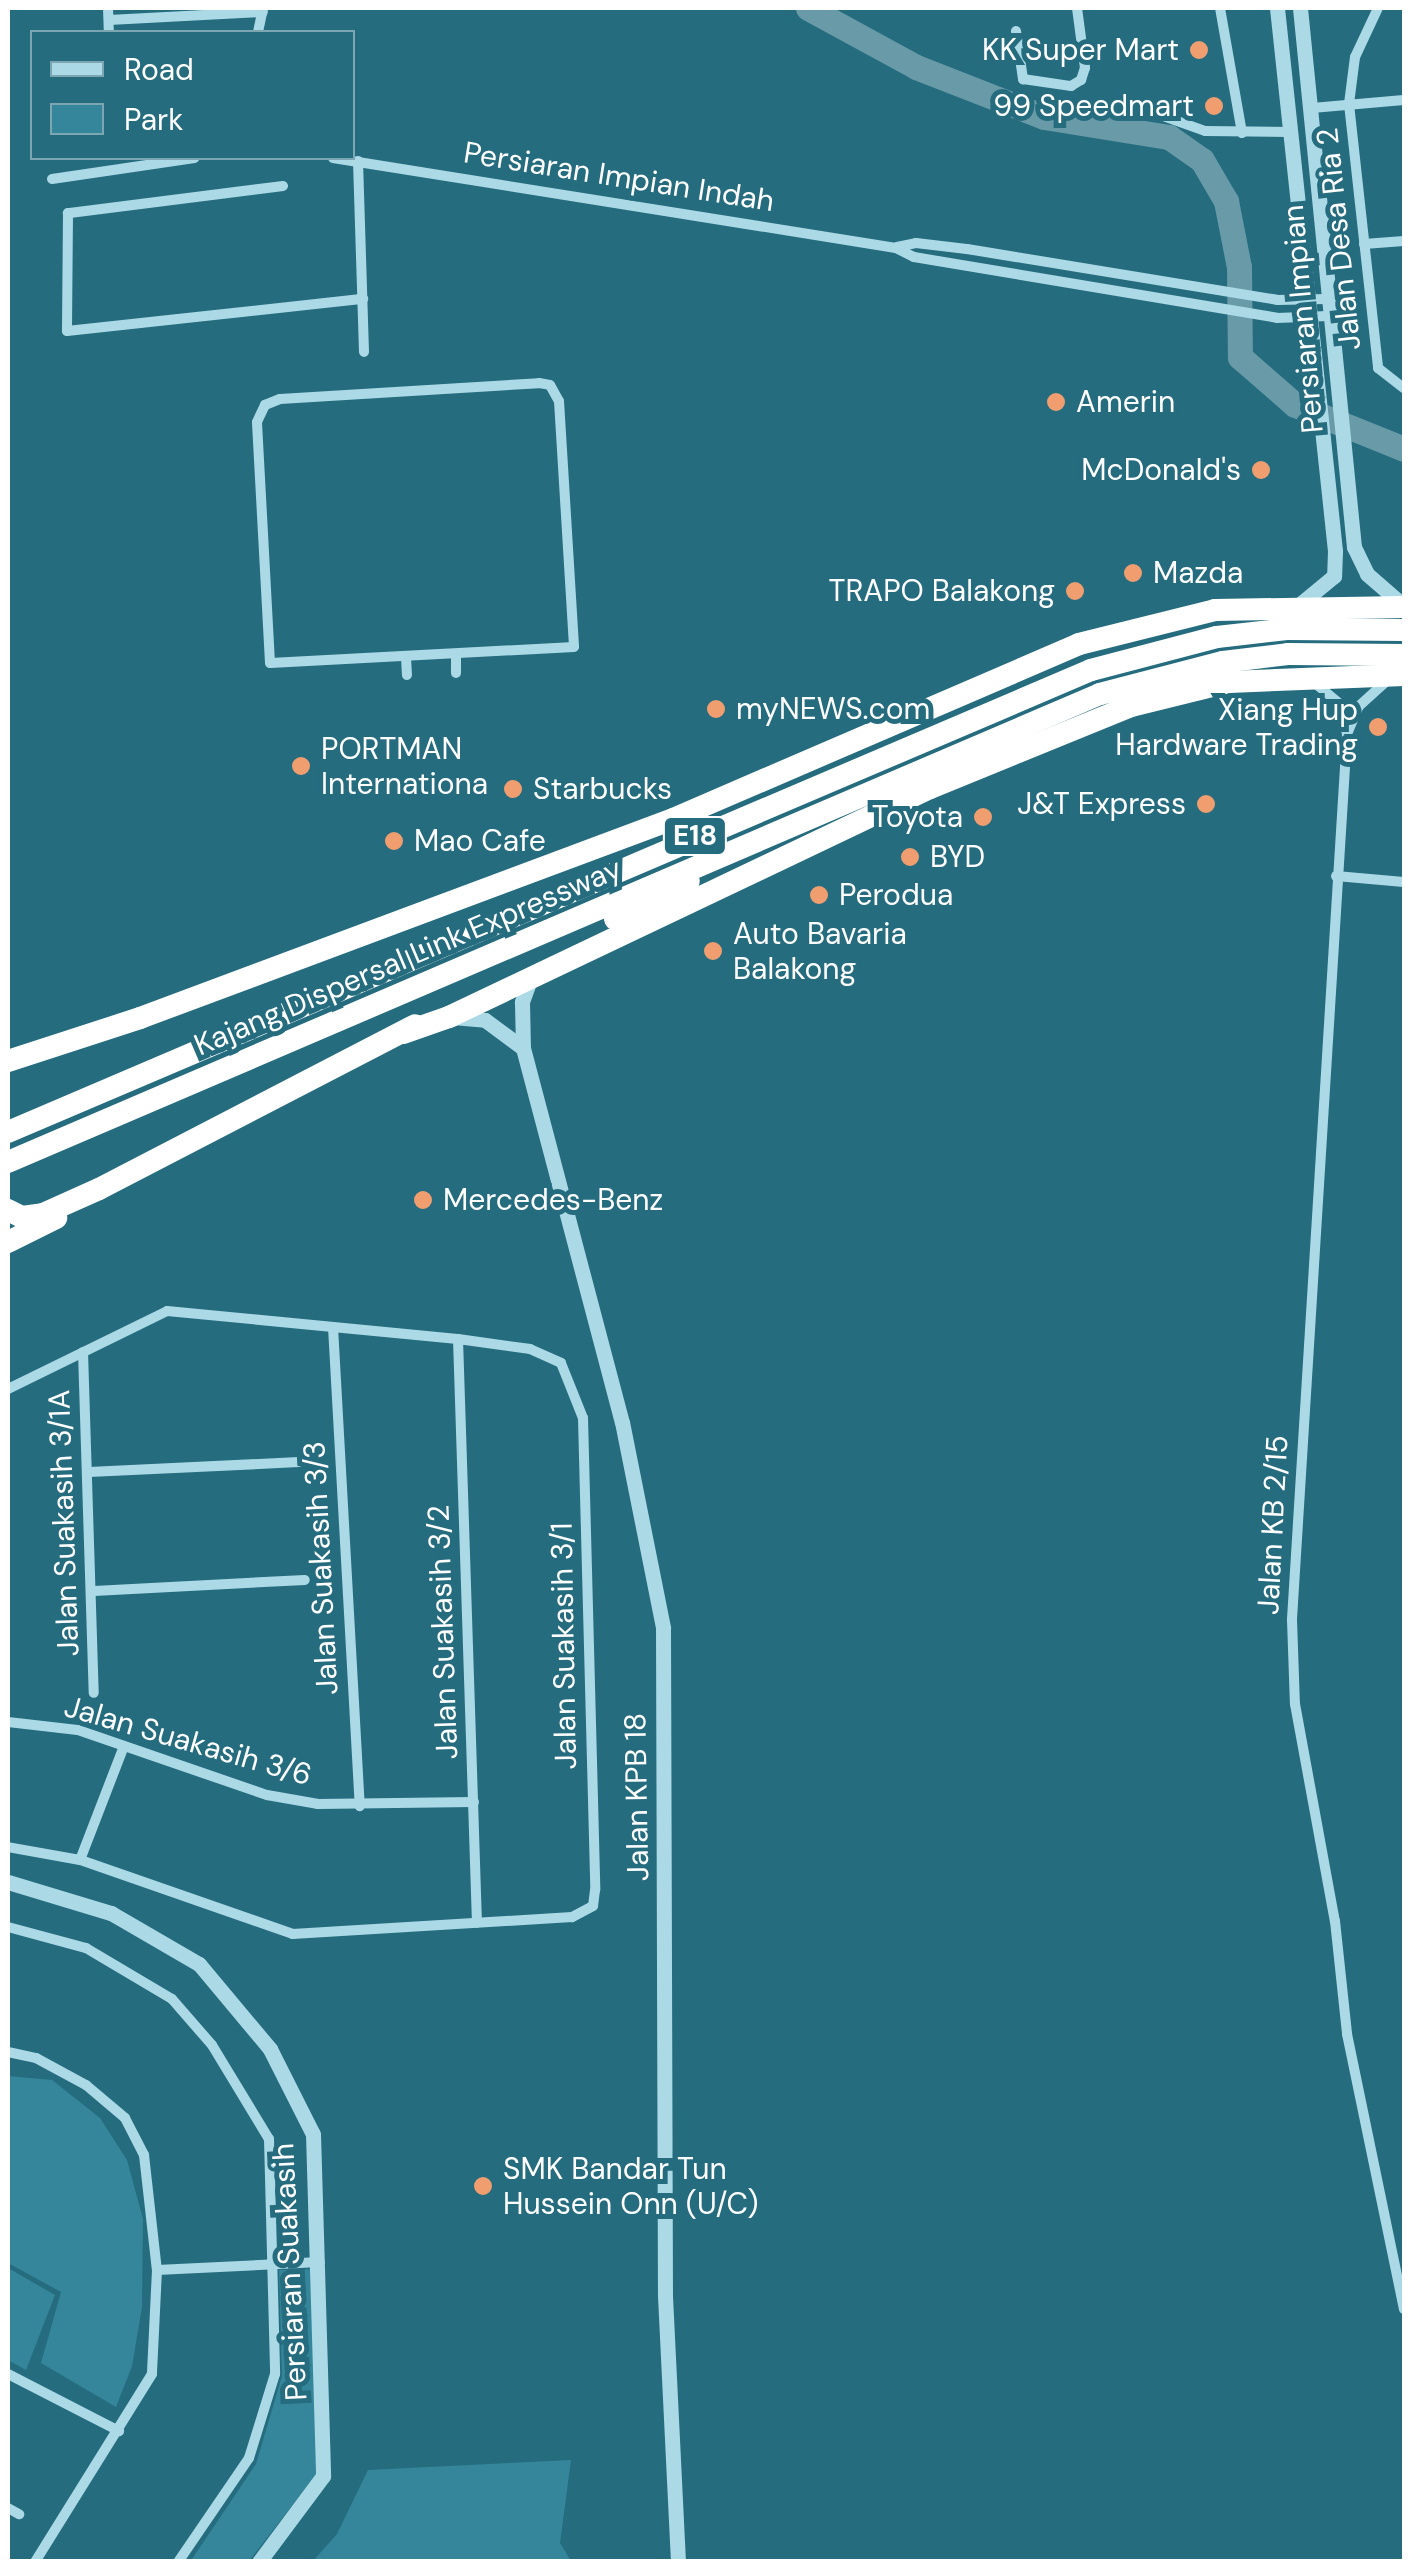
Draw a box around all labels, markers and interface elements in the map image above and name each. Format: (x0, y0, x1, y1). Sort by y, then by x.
legend (30, 30, 355, 160)
place label: KK Super Mart (982, 32, 1179, 68)
marker: KK Super Mart (1188, 39, 1210, 61)
text: Road (124, 50, 194, 89)
place label: 99 Speedmart (993, 88, 1194, 124)
marker: 99 Speedmart (1203, 95, 1225, 117)
text: Park (124, 100, 183, 139)
street label: Jalan Desa Ria 2 (1309, 126, 1369, 352)
street label: Persiaran Impian Indah (461, 135, 777, 219)
street label: Persiaran Impian (1275, 203, 1331, 435)
place label: Amerin (1076, 384, 1175, 420)
marker: Amerin (1045, 391, 1067, 413)
place label: McDonald's (1081, 452, 1241, 488)
marker: McDonald's (1250, 459, 1272, 481)
place label: Mazda (1153, 555, 1243, 591)
marker: Mazda (1122, 562, 1144, 584)
place label: TRAPO Balakong (829, 573, 1055, 609)
marker: TRAPO Balakong (1064, 580, 1086, 602)
place label: myNEWS.com (736, 691, 930, 727)
place label: Xiang Hup Hardware Trading (1115, 692, 1358, 762)
marker: myNEWS.com (705, 698, 727, 720)
marker: Xiang Hup Hardware Trading (1367, 716, 1389, 738)
place label: PORTMAN Internationa (321, 731, 488, 802)
marker: PORTMAN Internationa (290, 755, 312, 777)
place label: Starbucks (533, 771, 672, 807)
marker: Starbucks (502, 778, 524, 800)
place label: J&T Express (1017, 786, 1186, 822)
marker: J&T Express (1195, 793, 1217, 815)
place label: Toyota (872, 799, 963, 835)
marker: Toyota (972, 806, 994, 828)
road number: E18 (662, 813, 728, 859)
place label: Mao Cafe (414, 823, 546, 859)
marker: Mao Cafe (383, 830, 405, 852)
place label: BYD (930, 839, 985, 875)
marker: BYD (899, 846, 921, 868)
street label: Kajang Dispersal Link Expressway (189, 850, 627, 1064)
place label: Perodua (839, 877, 953, 913)
marker: Perodua (808, 884, 830, 906)
place label: Auto Bavaria Balakong (733, 916, 907, 986)
marker: Auto Bavaria Balakong (702, 940, 724, 962)
place label: Mercedes-Benz (443, 1182, 663, 1218)
marker: Mercedes-Benz (412, 1189, 434, 1211)
street label: Jalan Suakasih 3/1A (41, 1389, 87, 1657)
street label: Jalan KB 2/15 (1250, 1434, 1296, 1616)
street label: Jalan Suakasih 3/3 (296, 1440, 346, 1696)
street label: Jalan Suakasih 3/2 (421, 1504, 465, 1760)
street label: Jalan Suakasih 3/1 (544, 1522, 584, 1770)
street label: Jalan Suakasih 3/6 (60, 1689, 316, 1793)
street label: Jalan KPB 18 (618, 1713, 656, 1881)
street label: Persiaran Suakasih (265, 2142, 315, 2402)
place label: SMK Bandar Tun Hussein Onn (U/C) (503, 2151, 758, 2222)
marker: SMK Bandar Tun Hussein Onn (U/C) (472, 2175, 494, 2197)

